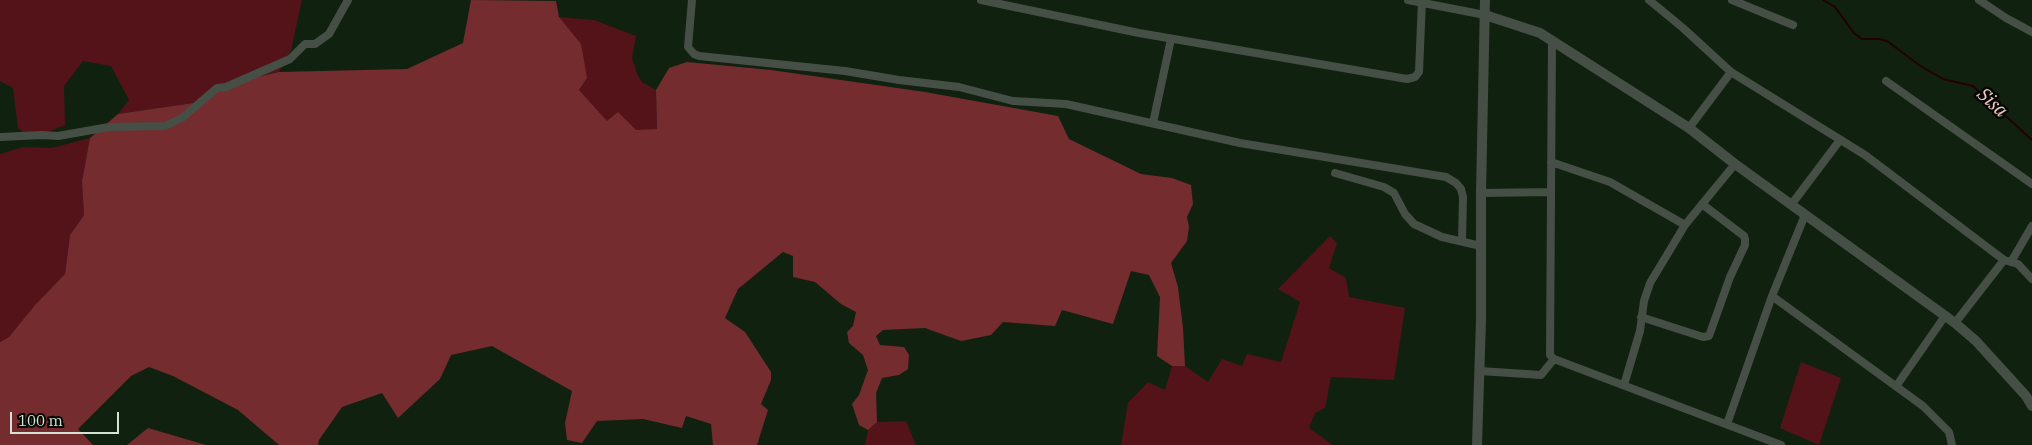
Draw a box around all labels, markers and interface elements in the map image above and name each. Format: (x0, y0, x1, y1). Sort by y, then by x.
water label: Sisa (1972, 83, 2012, 123)
scale bar (12, 402, 121, 434)
text: 100 m (18, 411, 63, 430)

